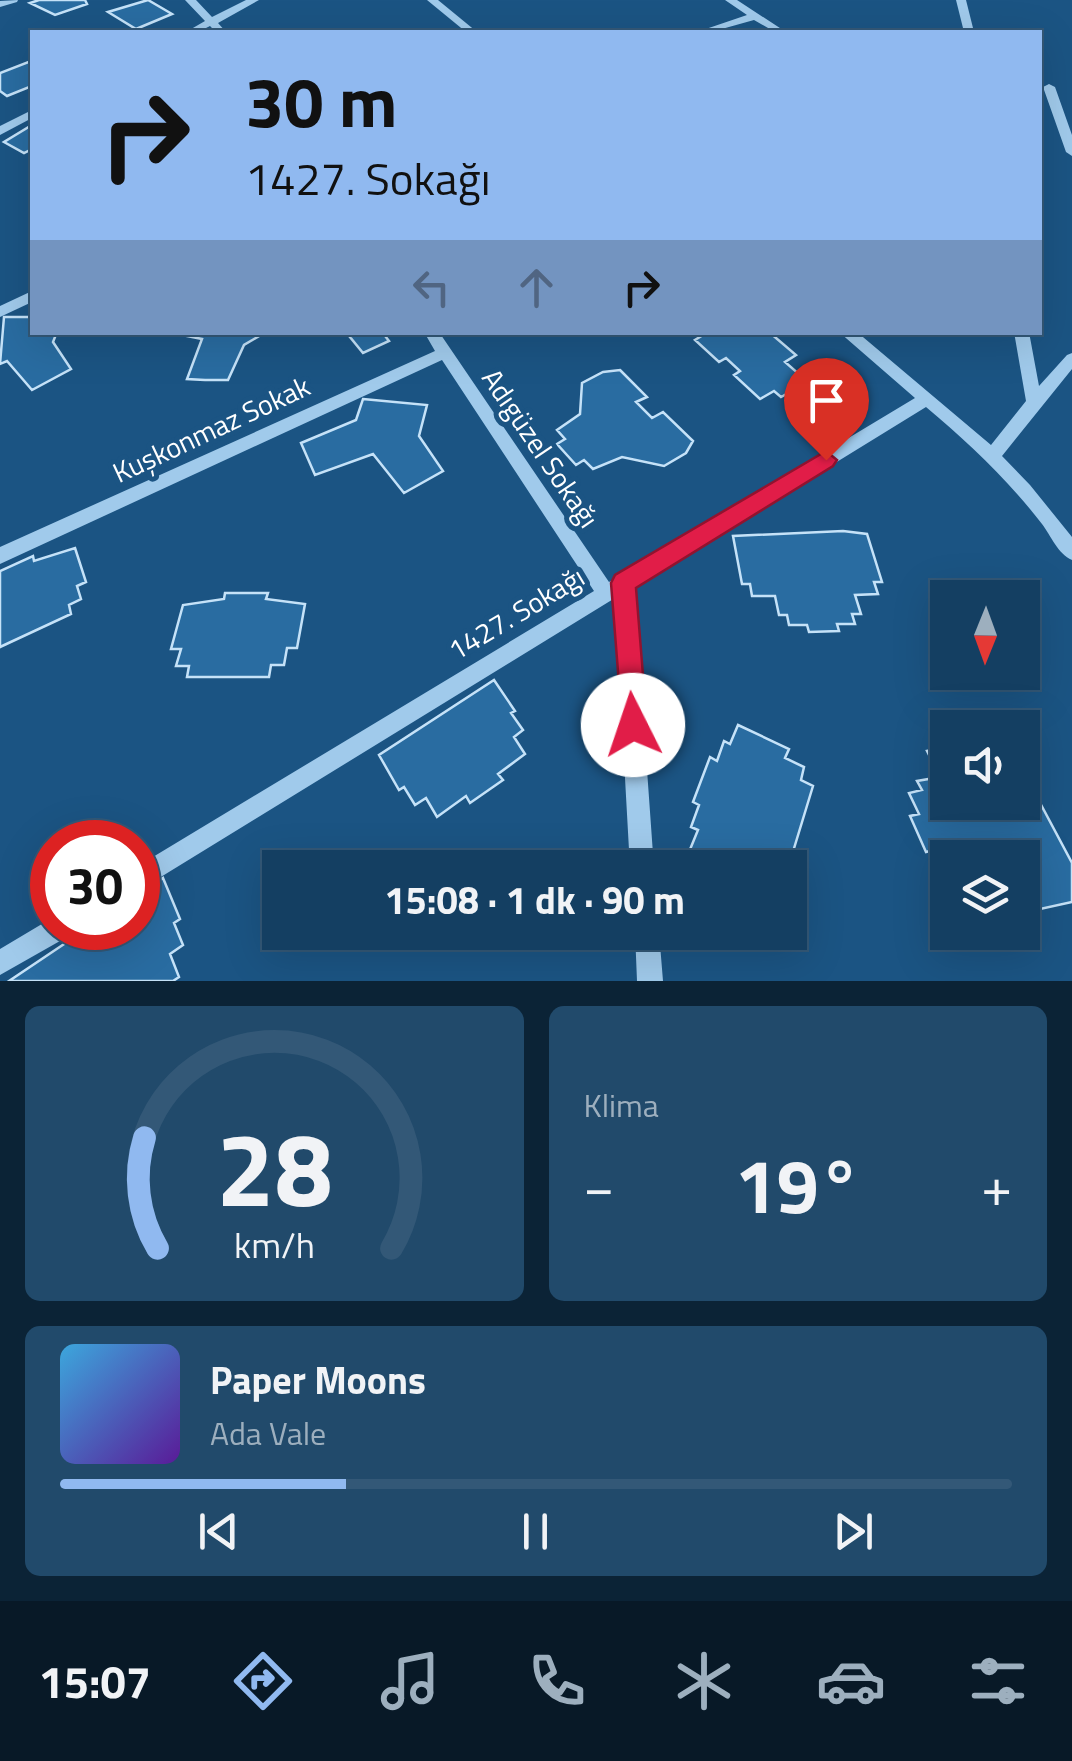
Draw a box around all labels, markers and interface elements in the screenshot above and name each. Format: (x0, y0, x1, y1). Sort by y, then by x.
text: 30 m (245, 48, 398, 154)
icon: right (80, 70, 210, 200)
text: 1427. Sokağı (245, 144, 491, 212)
icon: left (404, 260, 459, 315)
icon: ahead (509, 260, 564, 315)
icon: right (614, 260, 669, 315)
pin (784, 358, 869, 461)
street label: Adıgüzel Sokağı (472, 360, 610, 536)
street label: Kuşkonmaz Sokak (105, 364, 317, 494)
icon: arrive (799, 373, 854, 428)
street label: 1427. Sokağı (439, 555, 593, 671)
north arrow (930, 580, 1040, 690)
map controls (930, 580, 1040, 950)
position arrow (581, 673, 685, 777)
button: sound (930, 710, 1040, 820)
speed limit sign: 30 (30, 820, 160, 950)
button: layers (930, 840, 1040, 950)
text: 15:08 · 1 dk · 90 m (384, 871, 685, 929)
text: Klima (584, 1081, 659, 1129)
text: 28 (216, 1088, 332, 1246)
text: 19° (735, 1128, 861, 1242)
text: − (584, 1144, 614, 1227)
text: + (981, 1144, 1012, 1227)
text: km/h (234, 1217, 315, 1272)
text: Paper Moons (210, 1351, 426, 1409)
text: Ada Vale (210, 1409, 326, 1457)
icon: previous (191, 1504, 246, 1559)
icon: pause (508, 1504, 563, 1559)
icon: next (826, 1504, 881, 1559)
icon: directions (228, 1646, 298, 1716)
icon: music (375, 1646, 445, 1716)
icon: phone (522, 1646, 592, 1716)
icon: climate (669, 1646, 739, 1716)
icon: car (816, 1646, 886, 1716)
icon: filters (963, 1646, 1033, 1716)
text: 15:07 (39, 1647, 151, 1715)

